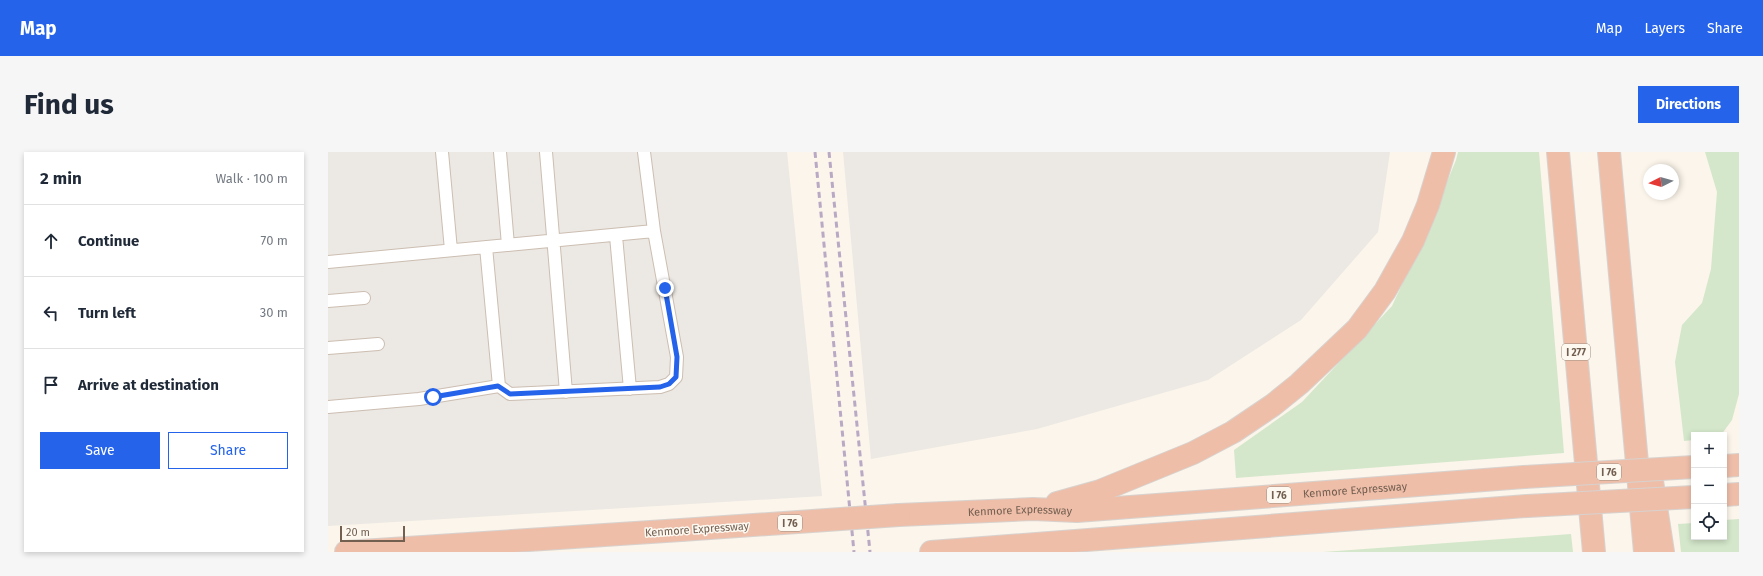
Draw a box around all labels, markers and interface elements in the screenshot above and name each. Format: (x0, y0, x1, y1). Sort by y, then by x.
text: Map (20, 17, 57, 40)
text: Map (1596, 20, 1622, 37)
text: Layers (1644, 20, 1685, 37)
text: Share (1707, 20, 1743, 37)
button: Directions (1638, 86, 1739, 123)
text: Find us (24, 88, 114, 121)
north arrow (1643, 164, 1679, 200)
text: 2 min (40, 168, 82, 189)
text: Walk · 100 m (216, 171, 288, 186)
icon: ahead (40, 230, 62, 252)
text: Continue (78, 232, 139, 250)
text: 70 m (261, 233, 288, 248)
route end (656, 279, 674, 297)
icon: left (40, 302, 62, 324)
text: Turn left (78, 304, 136, 322)
text: 30 m (260, 305, 288, 320)
road number: I 277 (1562, 344, 1590, 360)
icon: arrive (40, 374, 62, 396)
text: Arrive at destination (78, 376, 219, 394)
route start (424, 388, 442, 406)
button: Save (40, 432, 160, 469)
button: Share (168, 432, 288, 469)
map controls (1691, 432, 1727, 540)
button: + (1691, 432, 1727, 468)
road number: I 76 (1597, 464, 1621, 480)
button: − (1691, 468, 1727, 504)
street label: Kenmore Expressway (1303, 480, 1408, 501)
road number: I 76 (1267, 487, 1291, 503)
street label: Kenmore Expressway (968, 503, 1073, 519)
button: locate (1691, 504, 1727, 540)
road number: I 76 (778, 515, 802, 531)
street label: Kenmore Expressway (645, 519, 750, 540)
scale bar (340, 524, 405, 543)
text: 20 m (346, 526, 370, 539)

